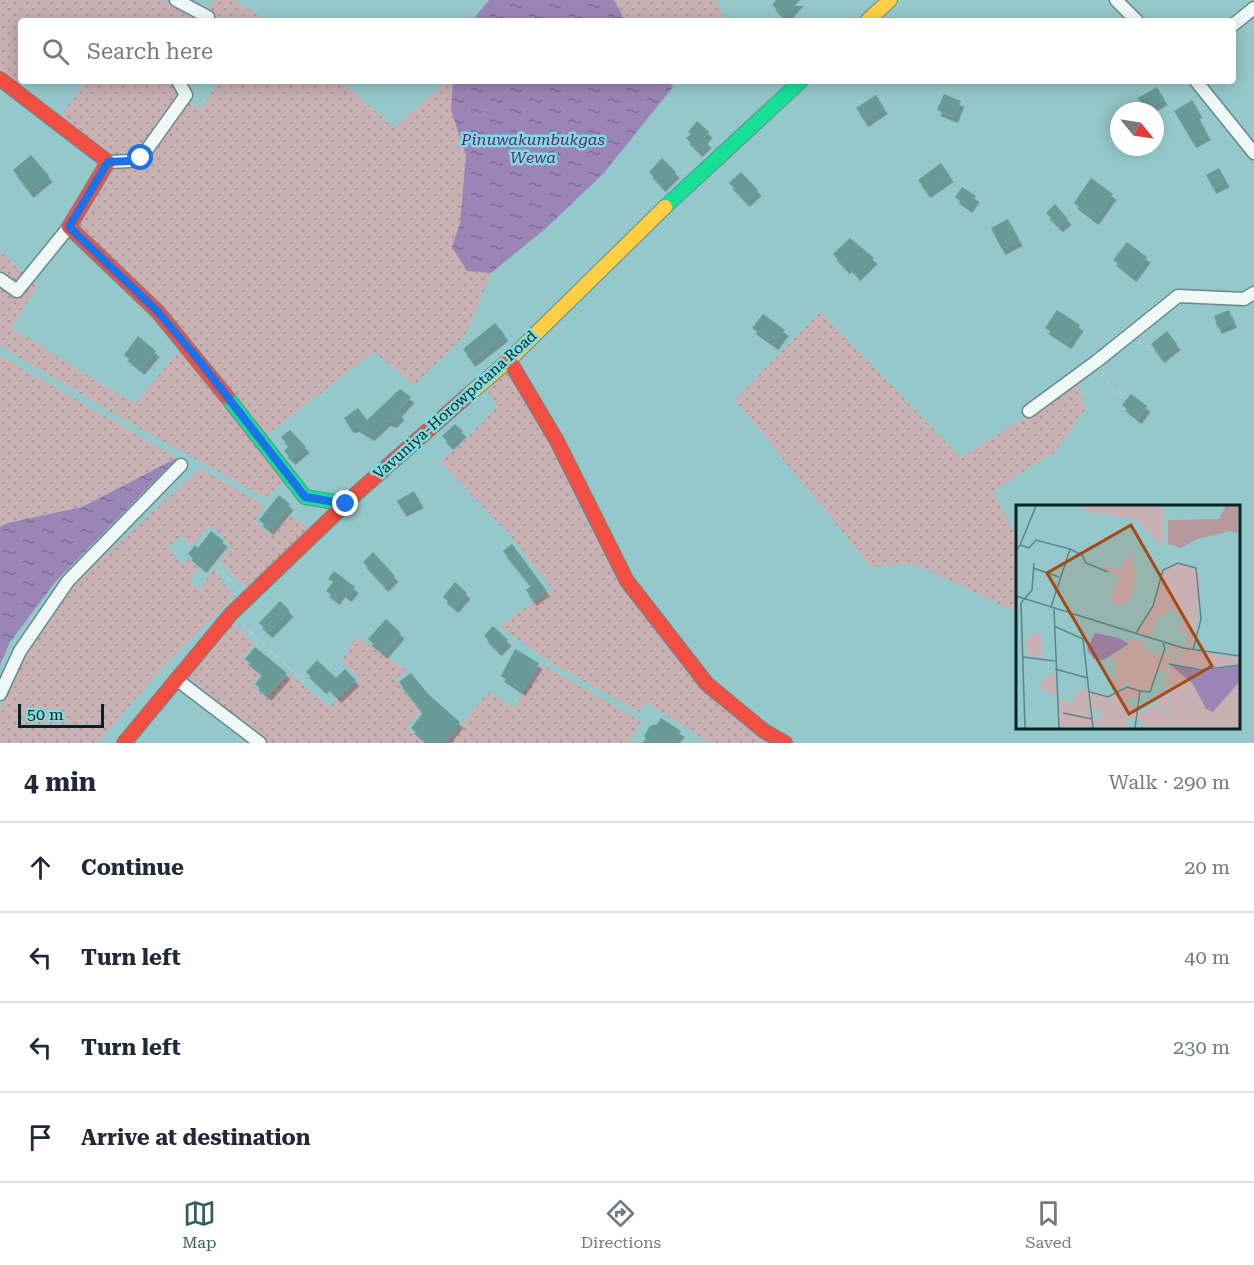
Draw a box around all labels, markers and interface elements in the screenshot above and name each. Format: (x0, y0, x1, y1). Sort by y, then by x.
search box (18, 18, 1236, 84)
icon: search (39, 35, 72, 68)
text: Search here (87, 39, 213, 64)
north arrow (1110, 102, 1164, 156)
water label: Pinuwakumbukgas Wewa (460, 130, 605, 167)
route start (127, 144, 153, 170)
street label: Vavuniya-Horowpotana Road (370, 327, 541, 483)
route end (332, 490, 358, 516)
inset map (1016, 505, 1239, 728)
scale bar (18, 701, 104, 728)
text: 50 m (27, 705, 64, 724)
text: 4 min (24, 767, 96, 797)
text: Walk · 290 m (1109, 770, 1230, 794)
icon: ahead (24, 851, 57, 884)
text: Continue (81, 855, 184, 880)
text: 20 m (1184, 855, 1230, 879)
icon: left (24, 941, 57, 974)
text: Turn left (81, 945, 181, 970)
text: 40 m (1184, 945, 1230, 969)
icon: left (24, 1031, 57, 1064)
text: Turn left (81, 1035, 181, 1060)
text: 230 m (1173, 1035, 1230, 1059)
icon: arrive (24, 1121, 57, 1154)
text: Arrive at destination (81, 1125, 310, 1150)
tab: Map (182, 1197, 216, 1252)
tab: Directions (581, 1197, 661, 1252)
tab: Saved (1025, 1197, 1072, 1252)

